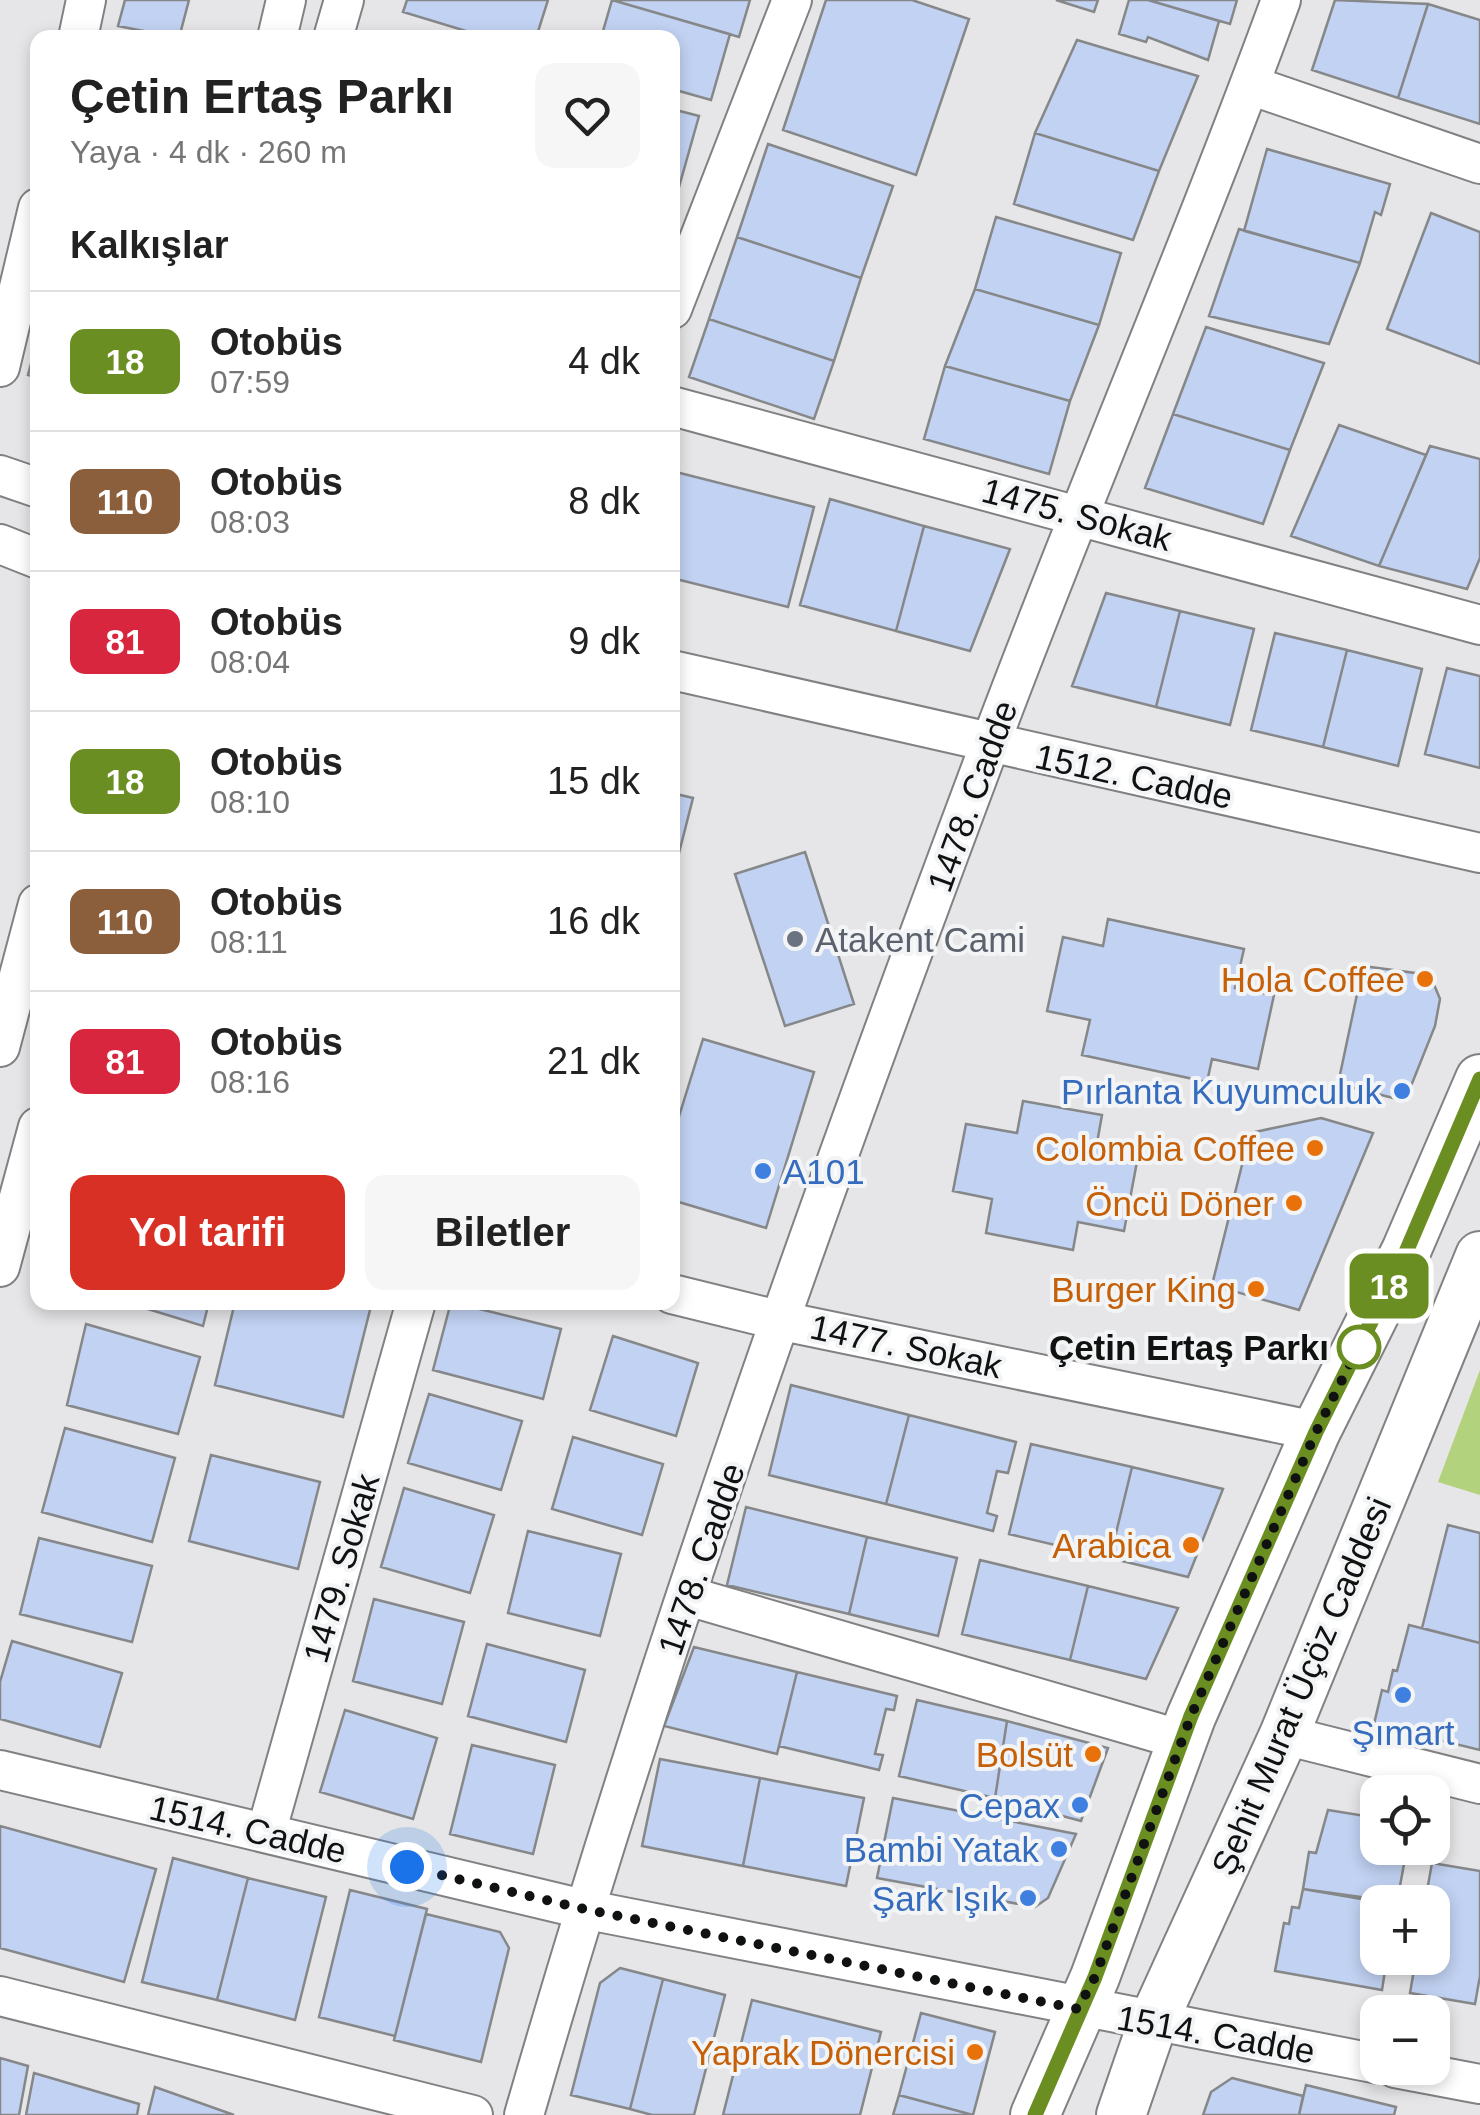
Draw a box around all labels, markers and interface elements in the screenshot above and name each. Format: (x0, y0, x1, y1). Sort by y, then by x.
button: heart (535, 63, 640, 168)
text: Çetin Ertaş Parkı (70, 70, 454, 123)
text: Yaya · 4 dk · 260 m (70, 134, 347, 170)
text: Kalkışlar (70, 224, 228, 266)
text: Otobüs (210, 321, 343, 363)
text: 4 dk (568, 340, 640, 382)
text: 18 (106, 342, 144, 381)
text: 07:59 (210, 364, 290, 400)
text: Otobüs (210, 461, 343, 503)
street label: 1475. Sokak (978, 470, 1177, 558)
text: 8 dk (568, 480, 640, 522)
text: 110 (97, 482, 153, 521)
text: 08:03 (210, 504, 290, 540)
text: Otobüs (210, 601, 343, 643)
text: 9 dk (568, 620, 640, 662)
text: 81 (106, 622, 144, 661)
text: 08:04 (210, 644, 290, 680)
street label: 1478. Cadde (919, 695, 1025, 897)
street label: 1512. Cadde (1032, 736, 1236, 816)
text: Otobüs (210, 741, 343, 783)
text: 15 dk (547, 760, 640, 802)
text: 18 (106, 762, 144, 801)
text: 08:10 (210, 784, 290, 820)
text: Otobüs (210, 881, 343, 923)
text: 16 dk (547, 900, 640, 942)
text: 110 (97, 902, 153, 941)
place label: Atakent Cami (815, 920, 1025, 959)
text: 08:11 (210, 924, 288, 960)
marker: Atakent Cami (784, 928, 806, 950)
place label: Hola Coffee (1221, 960, 1405, 999)
marker: Hola Coffee (1414, 968, 1436, 990)
text: Otobüs (210, 1021, 343, 1063)
text: 21 dk (547, 1040, 640, 1082)
text: 81 (106, 1042, 144, 1081)
text: 08:16 (210, 1064, 290, 1100)
place label: Pırlanta Kuyumculuk (1061, 1072, 1382, 1111)
marker: Pırlanta Kuyumculuk (1391, 1080, 1413, 1102)
place label: Colombia Coffee (1035, 1129, 1295, 1168)
marker: Colombia Coffee (1304, 1137, 1326, 1159)
place label: A101 (783, 1152, 865, 1191)
marker: A101 (752, 1160, 774, 1182)
button: Yol tarifi (70, 1175, 345, 1290)
button: Biletler (365, 1175, 640, 1290)
place label: Öncü Döner (1085, 1184, 1274, 1223)
marker: Öncü Döner (1283, 1192, 1305, 1214)
line badge: 18 (1344, 1254, 1434, 1318)
text: 18 (1370, 1267, 1408, 1306)
place label: Burger King (1051, 1270, 1236, 1309)
marker: Burger King (1245, 1278, 1267, 1300)
street label: 1477. Sokak (807, 1307, 1006, 1385)
marker: Çetin Ertaş Parkı (1338, 1326, 1380, 1368)
place label: Çetin Ertaş Parkı (1049, 1328, 1329, 1367)
street label: 1478. Cadde (650, 1458, 752, 1660)
street label: 1479. Sokak (295, 1469, 387, 1667)
street label: Şehit Murat Üçöz Caddesi (1204, 1491, 1398, 1881)
place label: Arabica (1052, 1526, 1172, 1565)
marker: Arabica (1180, 1534, 1202, 1556)
marker: Şımart (1392, 1684, 1414, 1706)
place label: Şımart (1351, 1713, 1455, 1752)
place label: Bolsüt (976, 1735, 1073, 1774)
marker: Bolsüt (1082, 1743, 1104, 1765)
map controls (1360, 1775, 1450, 2085)
button: locate (1360, 1775, 1450, 1865)
place label: Cepax (959, 1786, 1061, 1825)
street label: 1514. Cadde (146, 1787, 350, 1871)
marker: Cepax (1069, 1794, 1091, 1816)
place label: Bambi Yatak (844, 1830, 1039, 1869)
marker: Bambi Yatak (1048, 1838, 1070, 1860)
your location (382, 1842, 432, 1892)
place label: Şark Işık (872, 1879, 1008, 1918)
button: + (1360, 1885, 1450, 1975)
marker: Şark Işık (1017, 1887, 1039, 1909)
button: − (1360, 1995, 1450, 2085)
street label: 1514. Cadde (1114, 1997, 1318, 2071)
place label: Yaprak Dönercisi (691, 2033, 955, 2072)
marker: Yaprak Dönercisi (964, 2041, 986, 2063)

